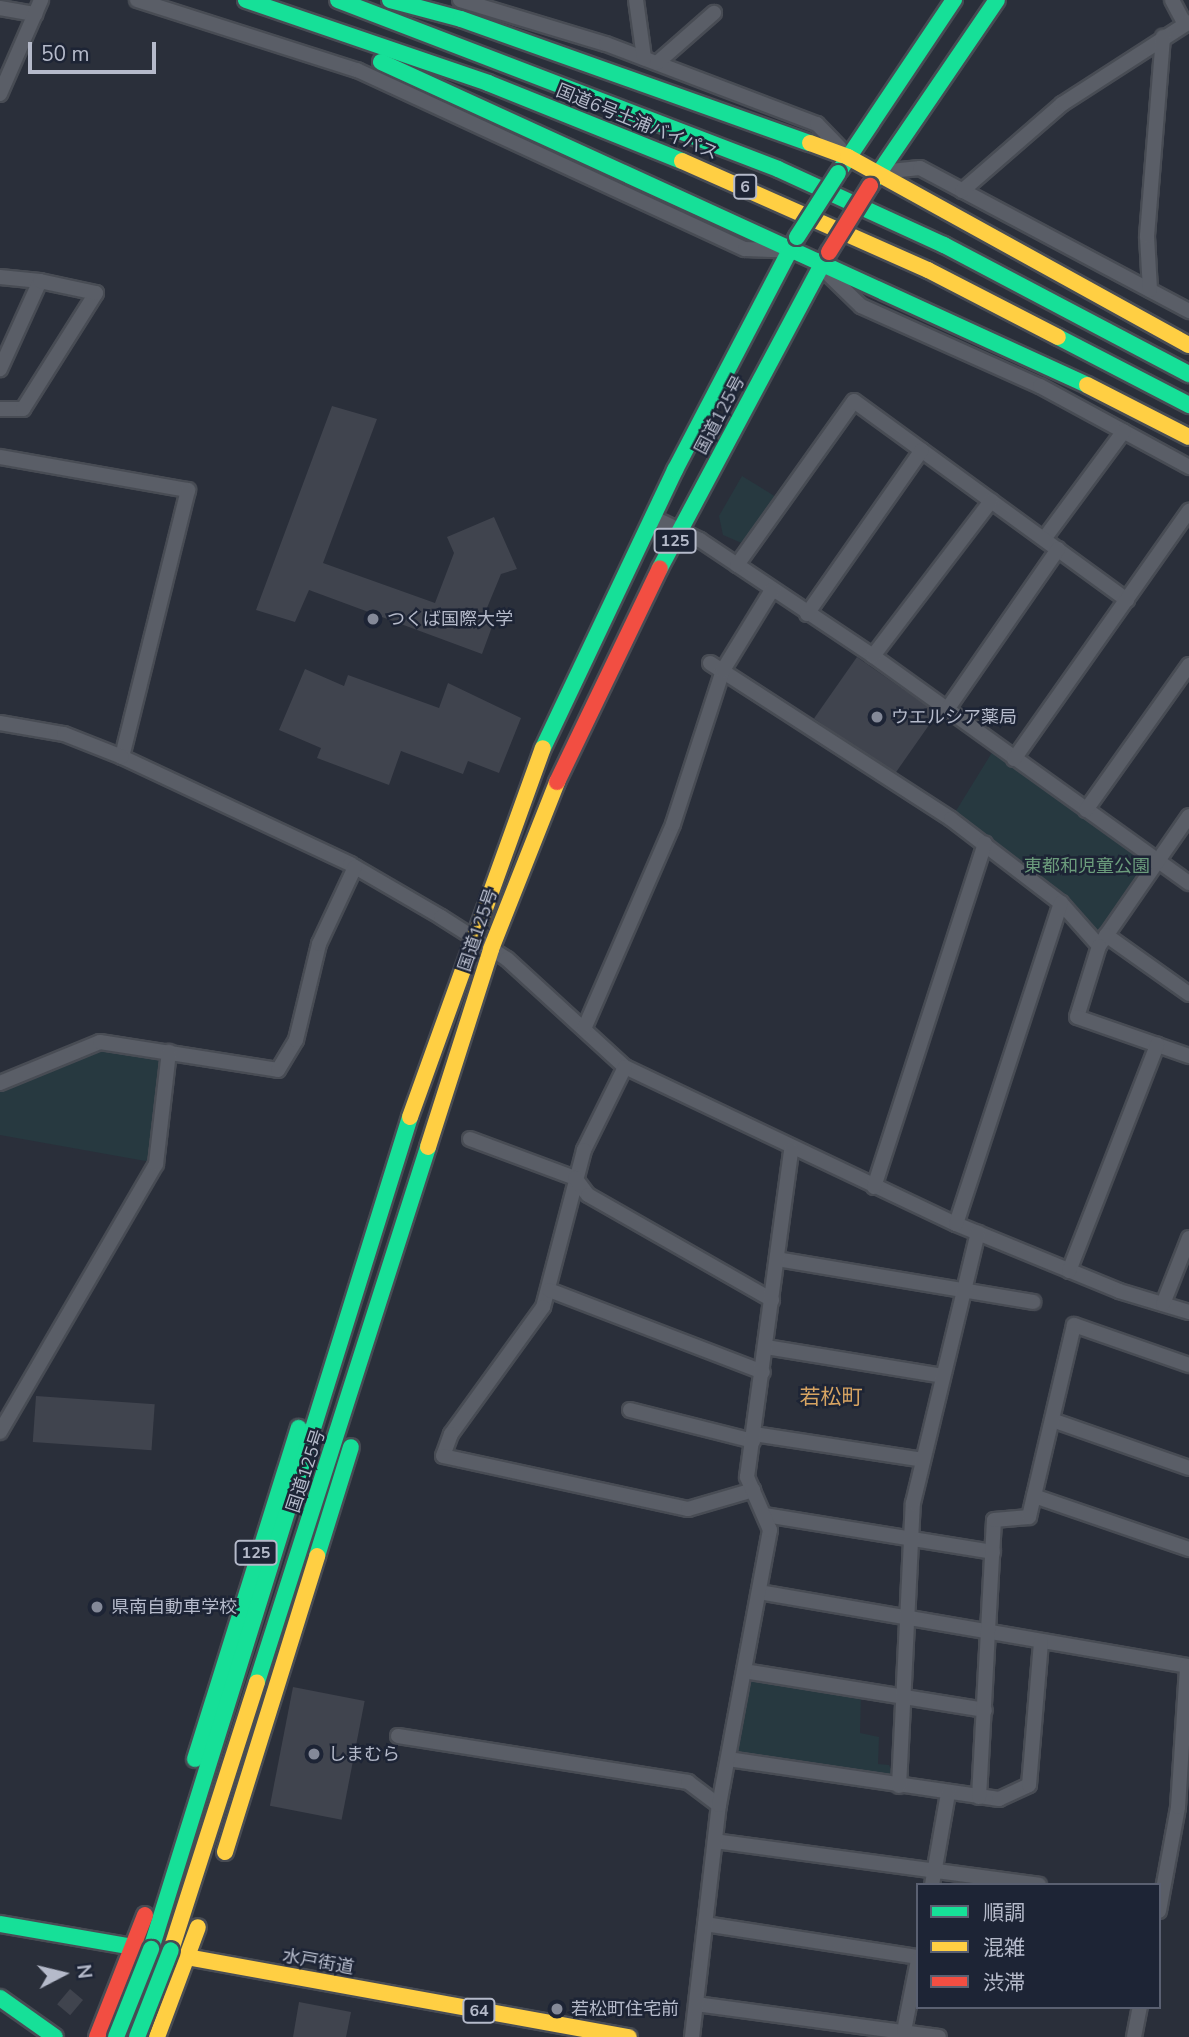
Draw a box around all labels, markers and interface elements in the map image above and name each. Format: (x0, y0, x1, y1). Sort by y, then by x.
scale bar (32, 28, 159, 72)
text: 50 m (41, 40, 90, 68)
street label: 国道6号土浦バイパス (553, 80, 721, 164)
road number: 6 (733, 174, 757, 200)
street label: 国道125号 (690, 372, 750, 458)
road number: 125 (652, 528, 698, 554)
place label: つくば国際大学 (387, 608, 513, 630)
marker: つくば国際大学 (365, 611, 381, 627)
place label: ウエルシア薬局 (891, 706, 1017, 728)
marker: ウエルシア薬局 (869, 709, 885, 725)
park label: 東都和児童公園 (1024, 855, 1150, 877)
street label: 国道125号 (454, 886, 502, 974)
district label: 若松町 (800, 1384, 862, 1410)
street label: 国道125号 (282, 1427, 330, 1515)
road number: 125 (233, 1540, 279, 1566)
place label: 県南自動車学校 (111, 1596, 237, 1618)
marker: 県南自動車学校 (89, 1599, 105, 1615)
place label: しまむら (328, 1743, 400, 1765)
marker: しまむら (306, 1746, 322, 1762)
legend (916, 1883, 1161, 2009)
text: 順調 (983, 1899, 1025, 1927)
text: 混雑 (983, 1934, 1025, 1962)
north arrow (28, 1939, 98, 2009)
street label: 水戸街道 (281, 1945, 355, 1979)
text: N (70, 1963, 98, 1980)
text: 渋滞 (983, 1969, 1025, 1997)
road number: 64 (462, 1998, 496, 2024)
place label: 若松町住宅前 (571, 1998, 679, 2020)
marker: 若松町住宅前 (549, 2001, 565, 2017)

